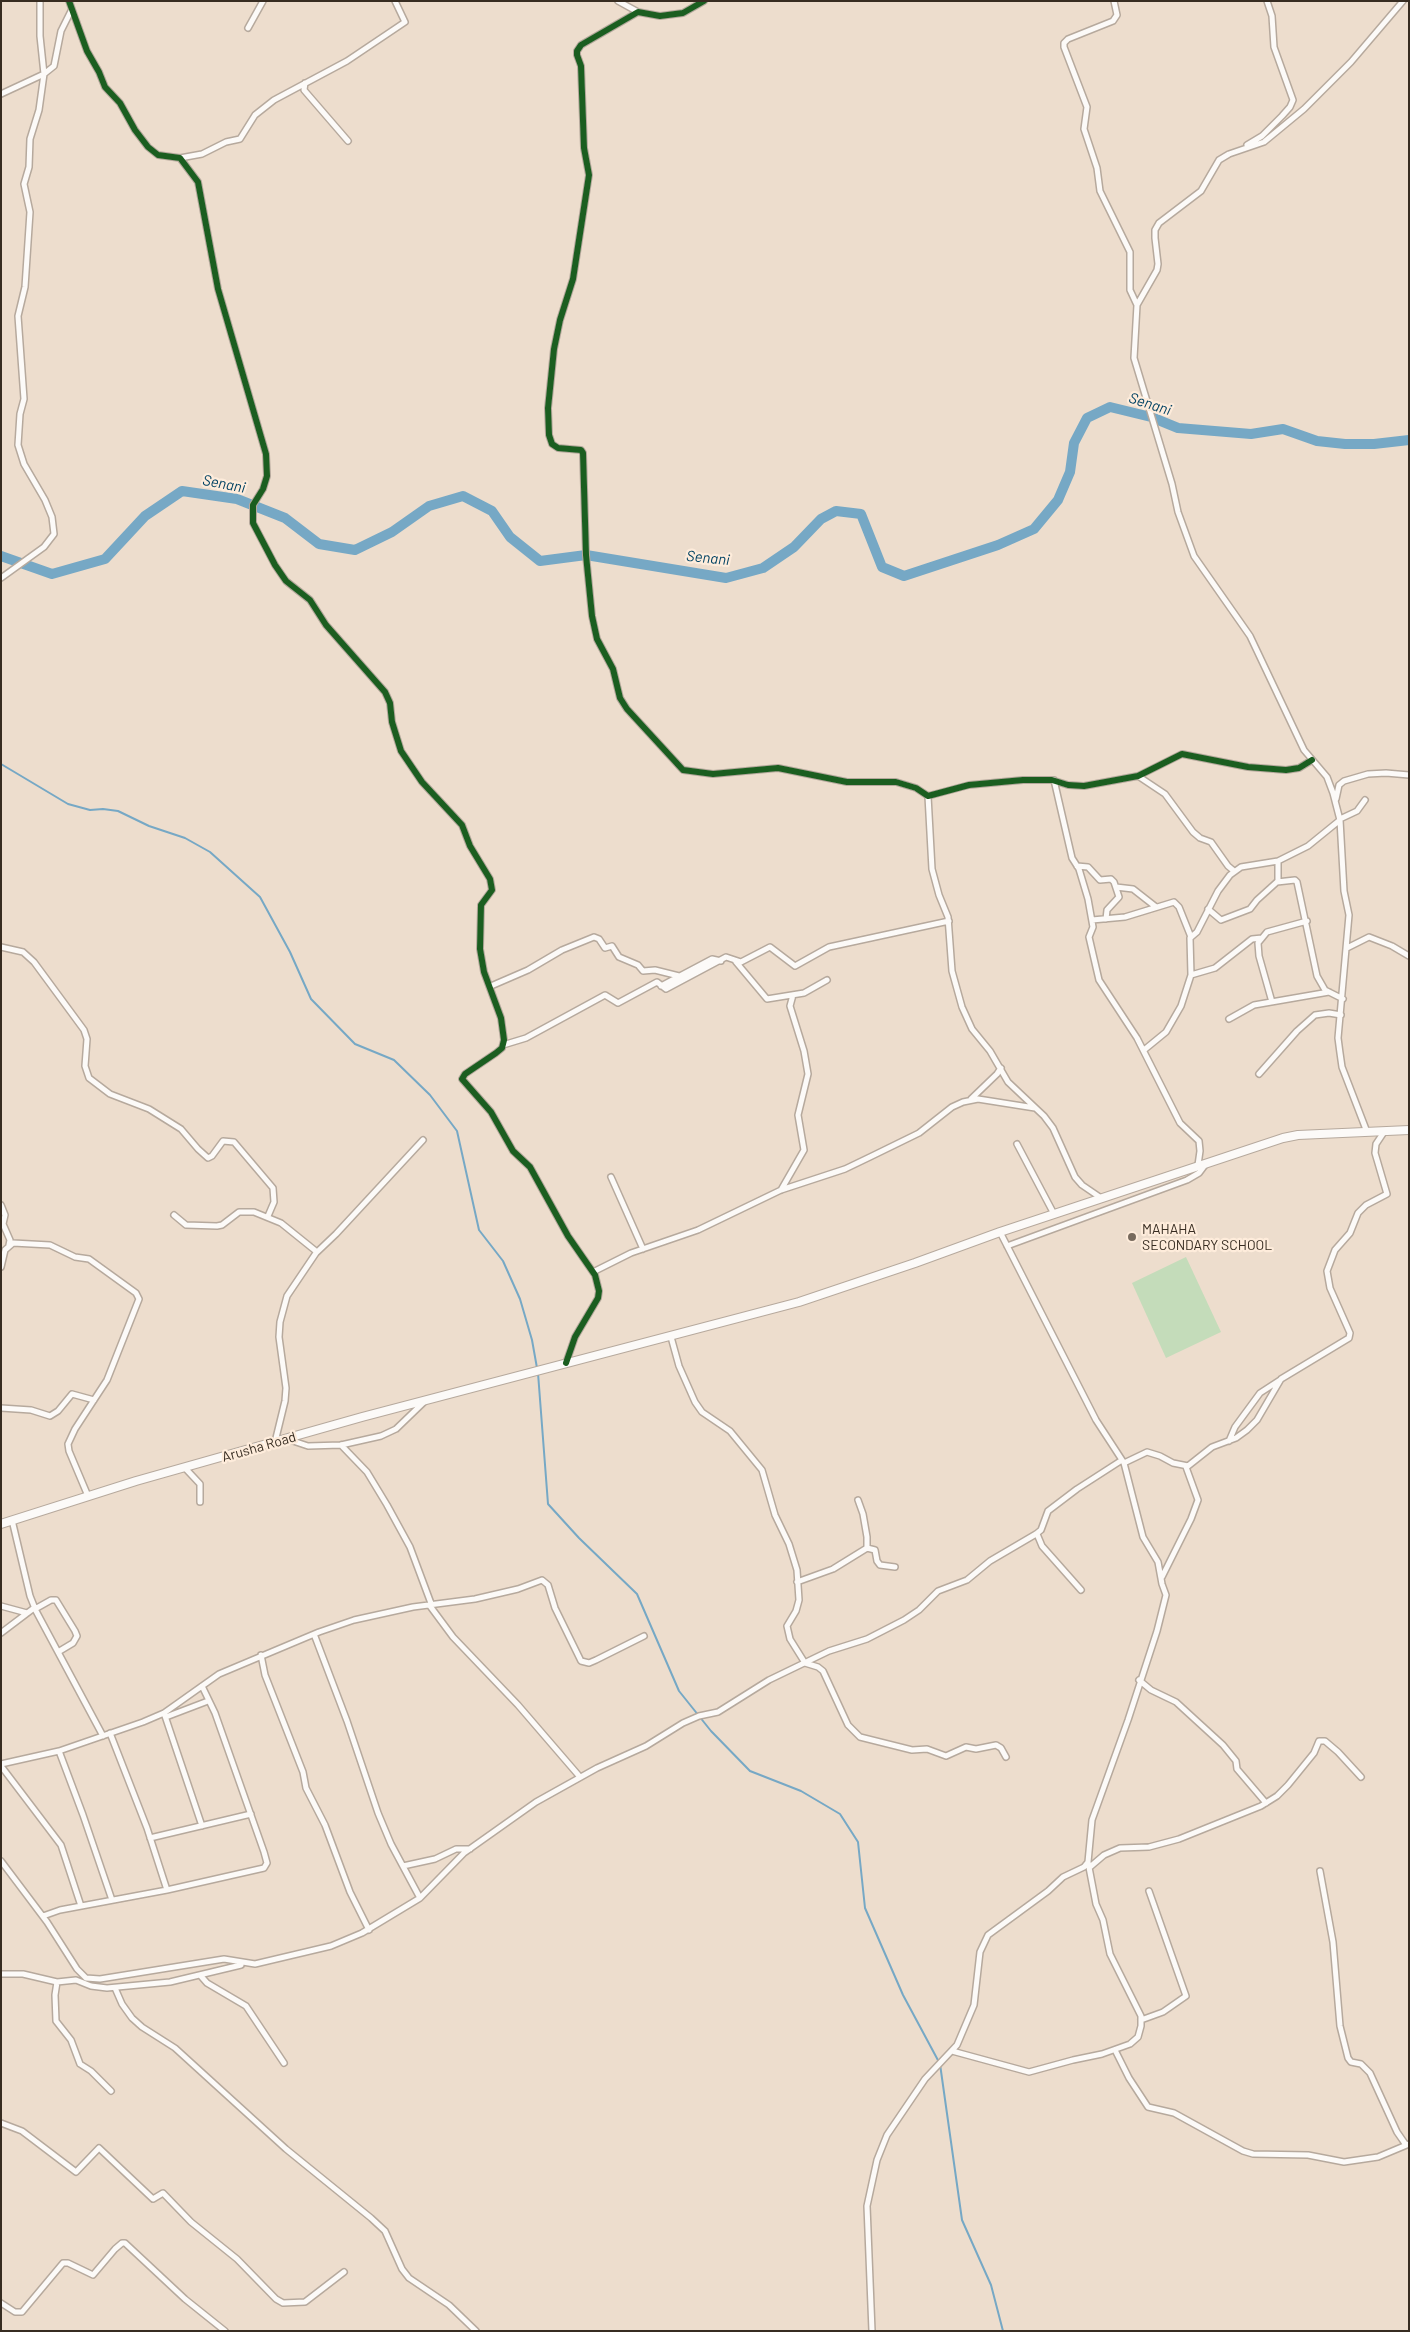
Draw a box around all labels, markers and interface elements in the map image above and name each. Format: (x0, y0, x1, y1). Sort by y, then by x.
water label: Senani (1126, 389, 1174, 419)
water label: Senani (201, 471, 247, 497)
water label: Senani (685, 547, 731, 569)
place label: MAHAHA SECONDARY SCHOOL (1142, 1221, 1272, 1254)
marker: MAHAHA SECONDARY SCHOOL (1126, 1231, 1138, 1243)
street label: Arusha Road (220, 1428, 298, 1466)

